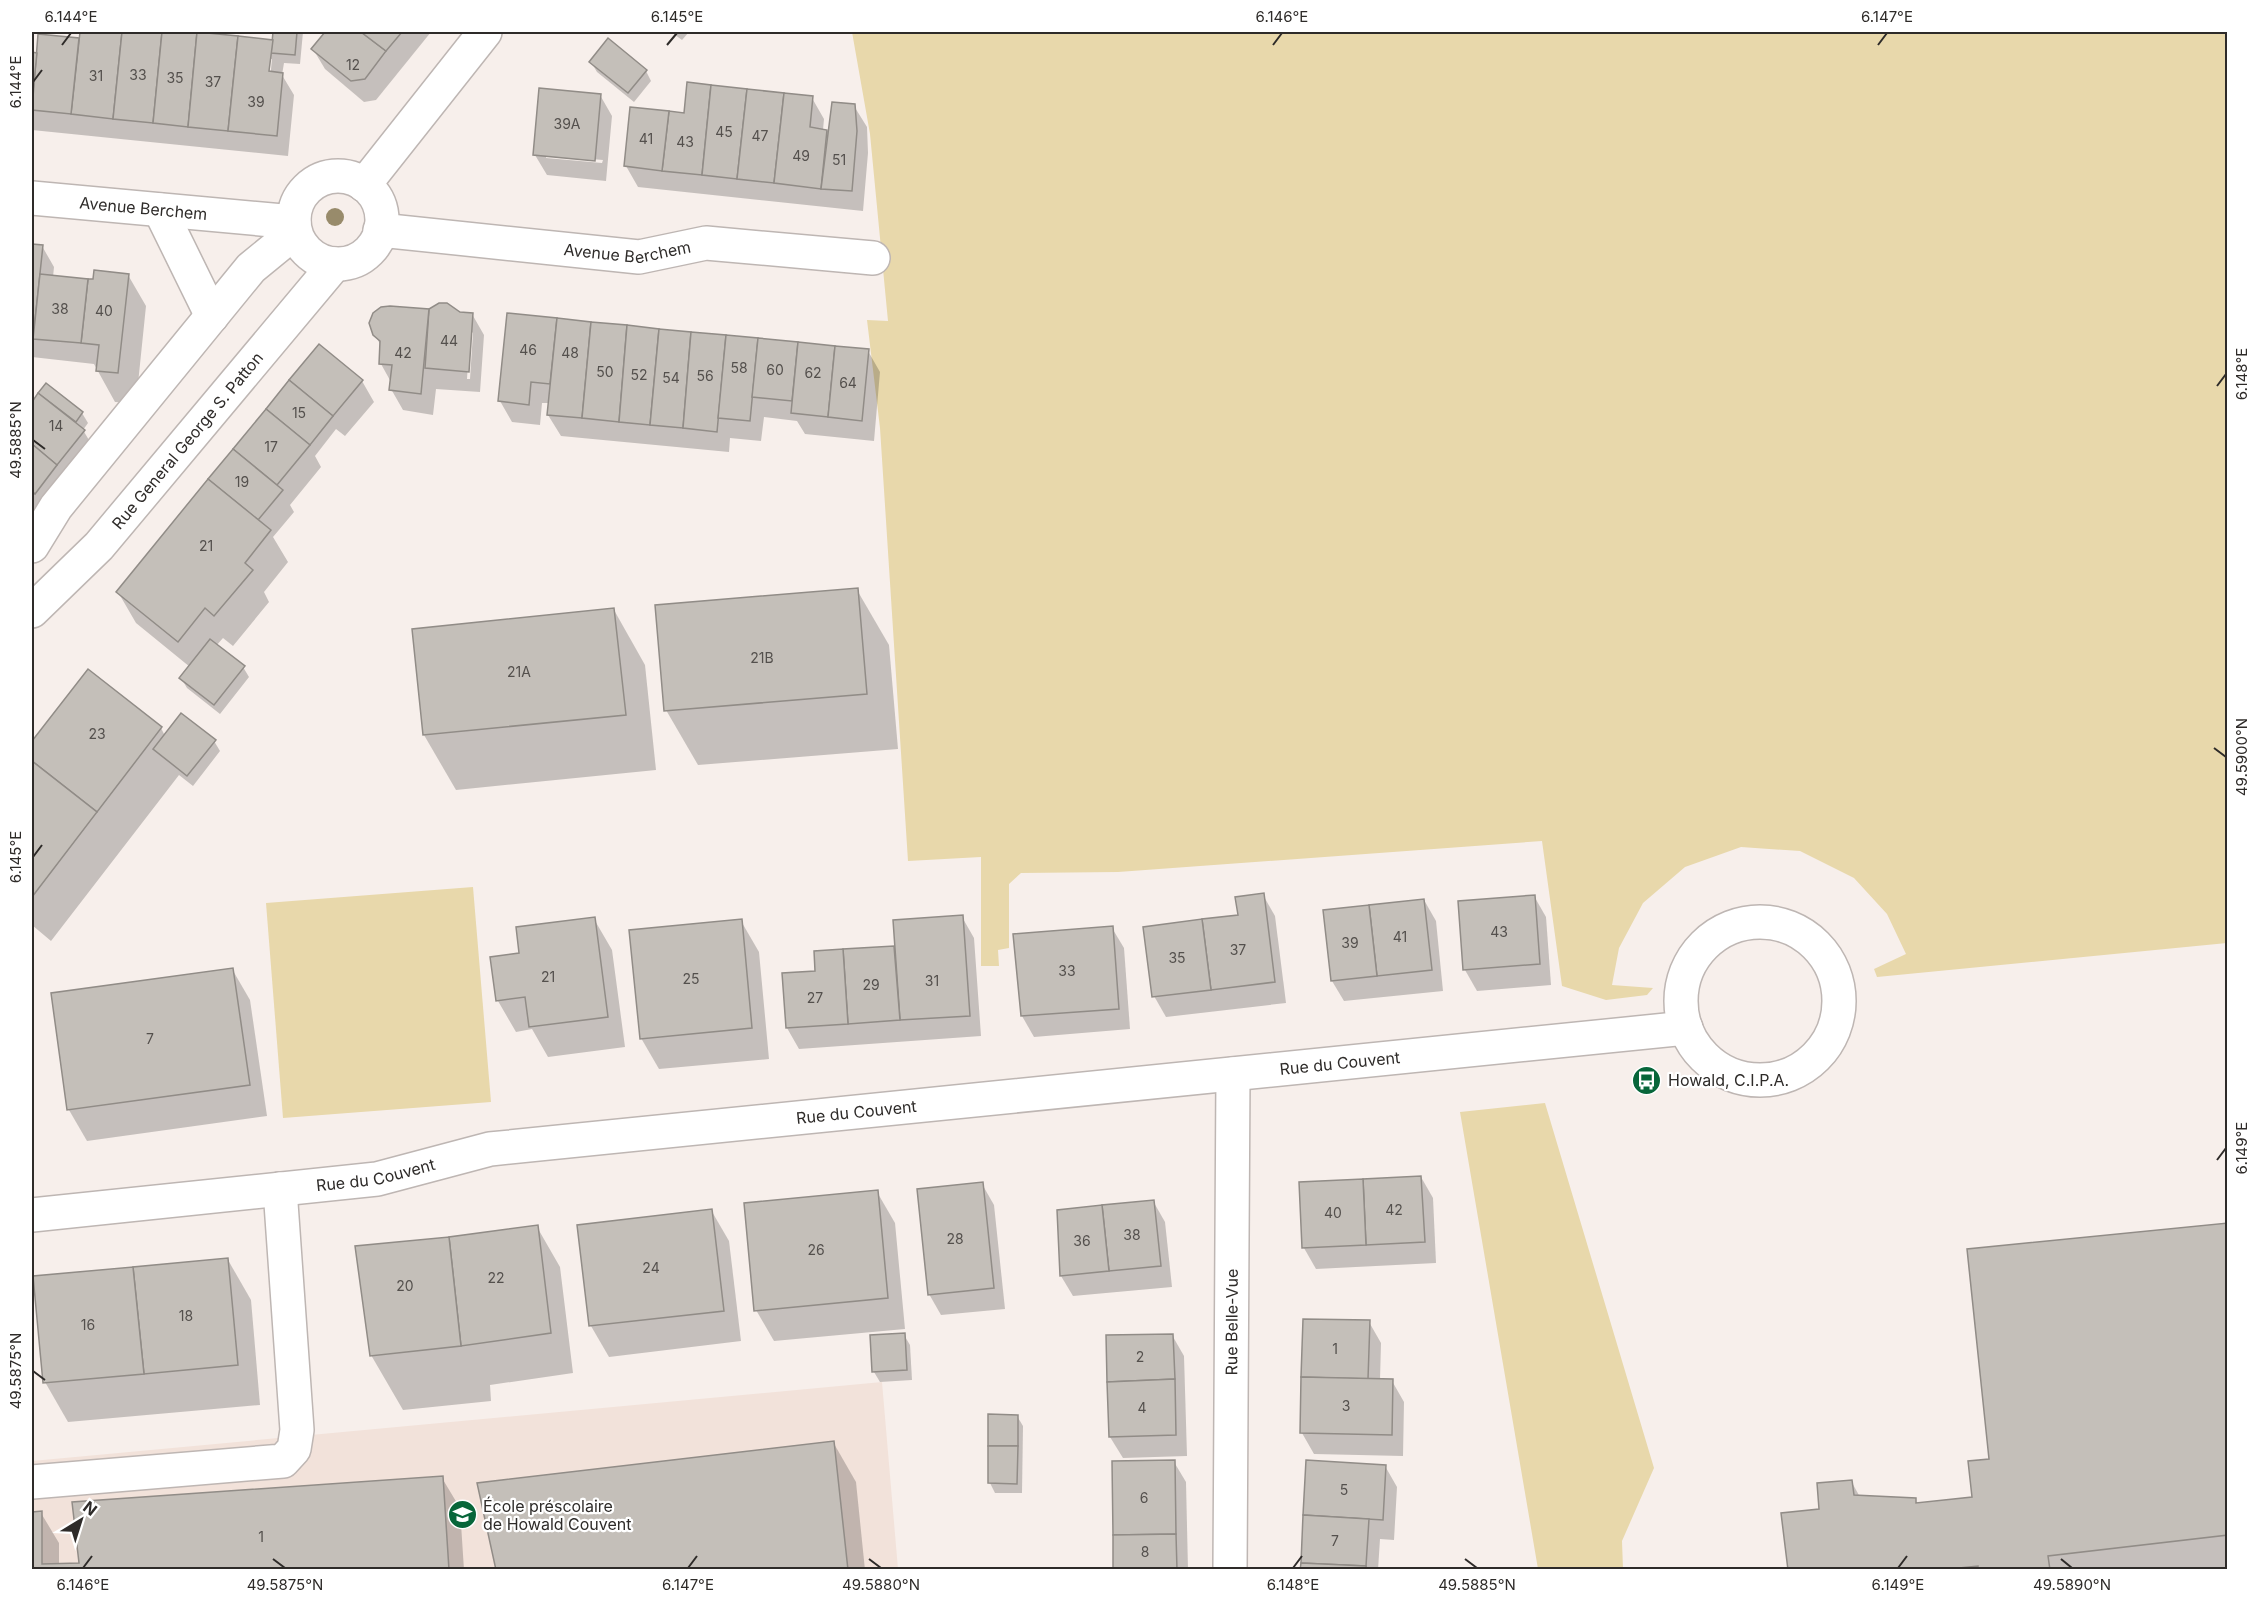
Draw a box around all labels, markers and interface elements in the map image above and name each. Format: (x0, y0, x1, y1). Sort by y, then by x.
text: 6.144°E (45, 7, 97, 26)
text: 6.145°E (651, 7, 703, 26)
text: 6.146°E (1256, 7, 1308, 26)
text: 6.147°E (1861, 7, 1913, 26)
text: 6.144°E (6, 56, 25, 108)
house number: 12 (346, 56, 360, 73)
house number: 33 (129, 66, 147, 83)
house number: 31 (89, 67, 103, 84)
house number: 35 (166, 69, 184, 86)
house number: 37 (205, 73, 221, 90)
house number: 39 (247, 93, 265, 110)
house number: 39A (554, 115, 581, 132)
house number: 45 (715, 123, 733, 140)
house number: 47 (752, 127, 769, 144)
house number: 41 (639, 130, 653, 147)
house number: 43 (676, 133, 694, 150)
house number: 49 (792, 147, 810, 164)
house number: 51 (832, 151, 846, 168)
street label: Avenue Berchem (79, 192, 208, 224)
street label: Avenue Berchem (563, 236, 693, 268)
house number: 38 (51, 300, 69, 317)
house number: 40 (95, 302, 113, 319)
house number: 44 (440, 332, 458, 349)
house number: 46 (519, 341, 537, 358)
house number: 42 (394, 344, 412, 361)
house number: 48 (561, 344, 579, 361)
street label: Rue General George S. Patton (108, 348, 267, 533)
text: 6.148°E (2232, 348, 2251, 400)
house number: 58 (730, 359, 748, 376)
house number: 60 (766, 361, 784, 378)
house number: 50 (596, 363, 614, 380)
house number: 62 (804, 364, 822, 381)
house number: 52 (630, 366, 648, 383)
house number: 56 (696, 367, 714, 384)
house number: 54 (662, 369, 680, 386)
house number: 64 (839, 374, 857, 391)
text: 49.5885°N (6, 401, 25, 479)
house number: 15 (292, 404, 306, 421)
house number: 14 (49, 417, 63, 434)
house number: 17 (264, 438, 278, 455)
house number: 19 (235, 473, 249, 490)
house number: 21 (199, 537, 213, 554)
house number: 21B (750, 649, 774, 666)
house number: 21A (507, 663, 531, 680)
text: 49.5900°N (2232, 718, 2251, 796)
house number: 23 (88, 725, 106, 742)
text: 6.145°E (6, 831, 25, 883)
house number: 43 (1490, 923, 1508, 940)
house number: 41 (1393, 928, 1407, 945)
house number: 39 (1341, 934, 1359, 951)
house number: 37 (1230, 941, 1246, 958)
house number: 35 (1168, 949, 1186, 966)
house number: 33 (1058, 962, 1076, 979)
house number: 21 (541, 968, 555, 985)
house number: 25 (682, 970, 700, 987)
house number: 31 (925, 972, 939, 989)
house number: 29 (862, 976, 880, 993)
house number: 27 (807, 989, 823, 1006)
house number: 7 (146, 1030, 154, 1047)
street label: Rue du Couvent (1279, 1047, 1401, 1079)
bus stop icon: Howald, C.I.P.A. (1631, 1064, 1663, 1096)
place label: Howald, C.I.P.A. (1668, 1070, 1789, 1090)
street label: Rue du Couvent (795, 1096, 917, 1128)
text: 6.149°E (2232, 1122, 2251, 1174)
street label: Rue du Couvent (315, 1154, 437, 1195)
house number: 42 (1385, 1201, 1403, 1218)
house number: 40 (1324, 1204, 1342, 1221)
house number: 38 (1123, 1226, 1141, 1243)
house number: 28 (946, 1230, 964, 1247)
house number: 36 (1073, 1232, 1091, 1249)
house number: 26 (807, 1241, 825, 1258)
house number: 24 (642, 1259, 660, 1276)
house number: 22 (487, 1269, 505, 1286)
street label: Rue Belle-Vue (1221, 1269, 1242, 1375)
house number: 20 (396, 1277, 414, 1294)
house number: 18 (179, 1307, 193, 1324)
house number: 16 (81, 1316, 95, 1333)
text: 49.5875°N (6, 1333, 25, 1409)
house number: 1 (1332, 1340, 1338, 1357)
house number: 2 (1136, 1348, 1144, 1365)
house number: 3 (1342, 1397, 1350, 1414)
house number: 4 (1137, 1399, 1147, 1416)
house number: 5 (1340, 1481, 1348, 1498)
house number: 6 (1140, 1489, 1148, 1506)
north arrow (51, 1490, 111, 1550)
place label: École préscolaire de Howald Couvent (483, 1496, 632, 1534)
text: N (79, 1497, 101, 1520)
school or university icon: École préscolaire de Howald Couvent (446, 1499, 478, 1531)
house number: 1 (258, 1528, 264, 1545)
house number: 7 (1331, 1532, 1339, 1549)
house number: 8 (1141, 1543, 1149, 1560)
text: 6.146°E (57, 1575, 109, 1594)
text: 49.5875°N (247, 1575, 323, 1594)
text: 6.147°E (662, 1575, 714, 1594)
text: 49.5880°N (842, 1575, 920, 1594)
text: 6.148°E (1267, 1575, 1319, 1594)
text: 49.5885°N (1438, 1575, 1516, 1594)
text: 6.149°E (1872, 1575, 1924, 1594)
text: 49.5890°N (2033, 1575, 2111, 1594)

